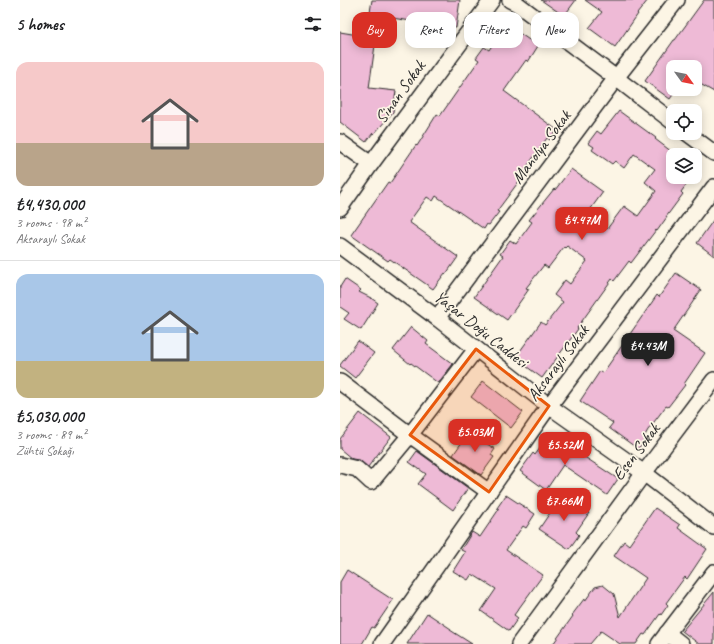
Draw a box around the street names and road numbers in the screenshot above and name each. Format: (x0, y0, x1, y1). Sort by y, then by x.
street label: Sinan Sokak (370, 55, 431, 127)
street label: Manolya Sokak (507, 105, 576, 188)
street label: Yaşar Doğu Caddesi (430, 286, 534, 373)
street label: Aksaraylı Sokak (522, 319, 595, 405)
street label: Esen Sokak (608, 418, 665, 485)

